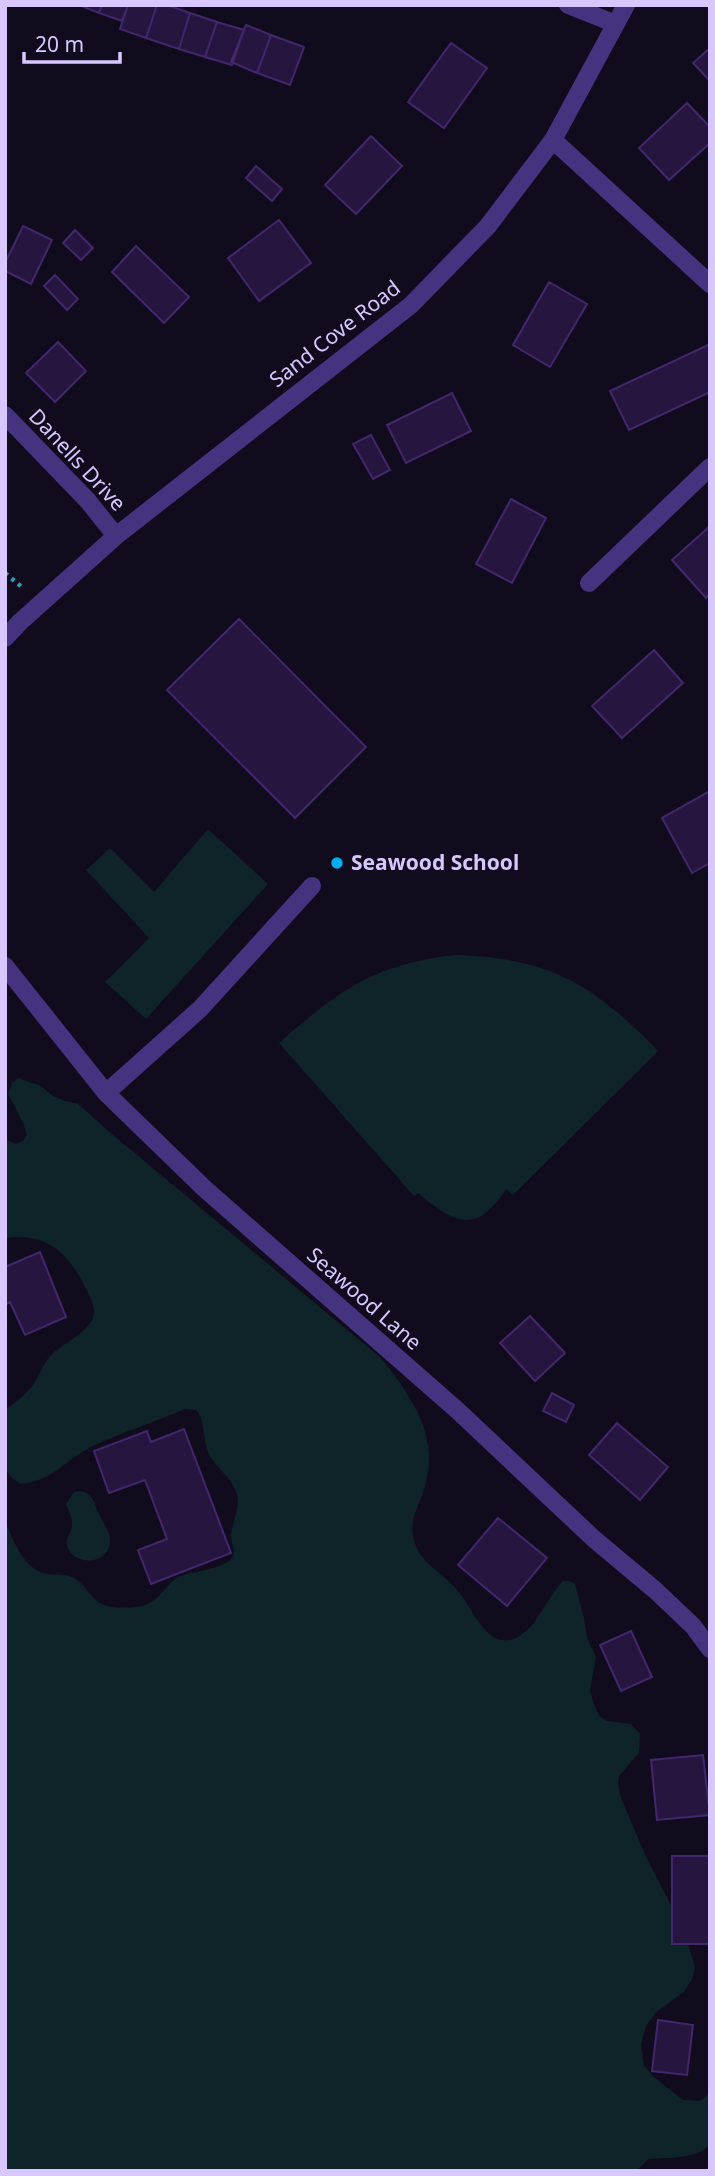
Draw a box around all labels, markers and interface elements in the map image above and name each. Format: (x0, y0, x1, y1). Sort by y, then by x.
scale bar (24, 21, 121, 65)
text: 20 m (35, 30, 84, 58)
street label: Sand Cove Road (263, 273, 406, 393)
street label: Danells Drive (23, 402, 132, 516)
place label: Seawood School (351, 848, 519, 876)
marker: Seawood School (329, 855, 345, 871)
street label: Seawood Lane (301, 1241, 428, 1356)

